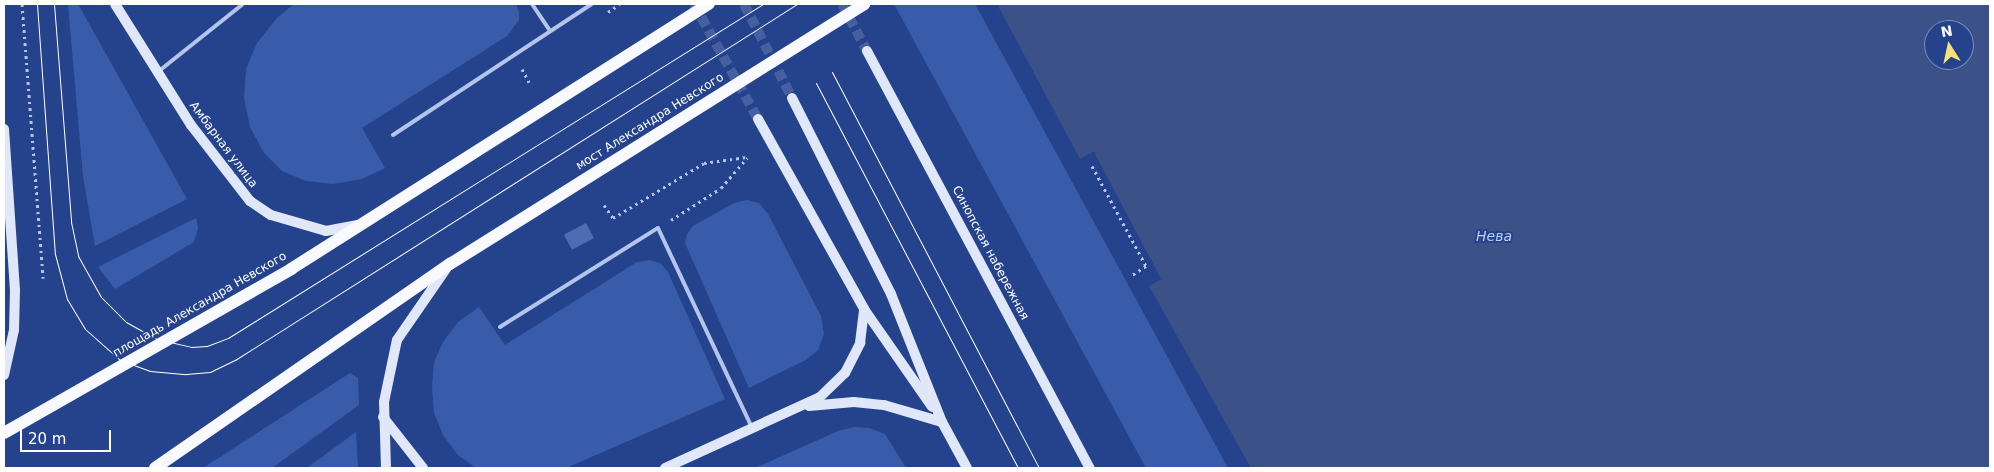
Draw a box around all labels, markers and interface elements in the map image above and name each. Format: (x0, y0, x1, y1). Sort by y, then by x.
north arrow (1924, 20, 1974, 70)
text: N (1939, 22, 1954, 40)
street label: мост Александра Невского (573, 70, 727, 174)
street label: Амбарная улица (186, 99, 260, 191)
street label: Синопская набережная (949, 184, 1031, 322)
water label: Нева (1476, 228, 1512, 244)
street label: площадь Александра Невского (110, 249, 290, 361)
scale bar (22, 420, 114, 452)
text: 20 m (28, 430, 66, 448)

